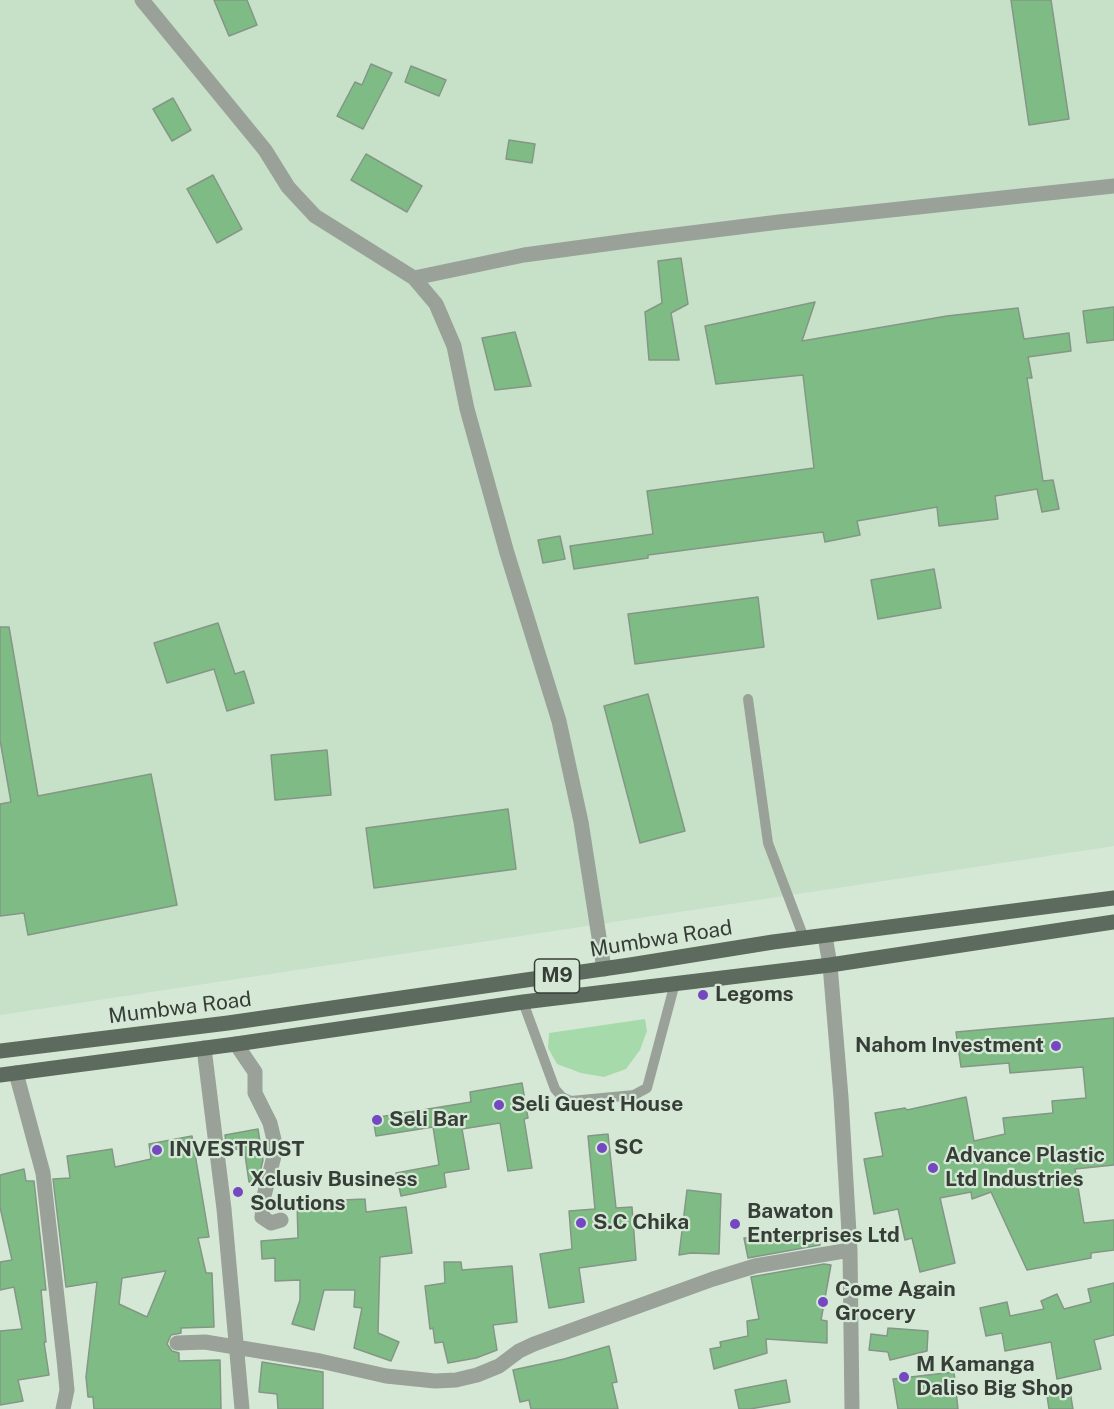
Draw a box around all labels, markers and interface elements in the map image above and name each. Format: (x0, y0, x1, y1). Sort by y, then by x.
street label: Mumbwa Road (588, 915, 734, 963)
road number: M9 (534, 959, 580, 993)
place label: Legoms (715, 982, 794, 1008)
street label: Mumbwa Road (107, 987, 253, 1029)
marker: Legoms (696, 988, 710, 1002)
place label: Nahom Investment (855, 1033, 1044, 1059)
marker: Nahom Investment (1049, 1039, 1063, 1053)
place label: Seli Guest House (511, 1092, 683, 1118)
marker: Seli Guest House (492, 1098, 506, 1112)
place label: Seli Bar (389, 1107, 468, 1133)
marker: Seli Bar (370, 1113, 384, 1127)
place label: SC (614, 1135, 643, 1161)
place label: INVESTRUST (169, 1137, 304, 1163)
marker: SC (595, 1141, 609, 1155)
marker: INVESTRUST (150, 1143, 164, 1157)
place label: Advance Plastic Ltd Industries (945, 1143, 1105, 1193)
marker: Advance Plastic Ltd Industries (926, 1161, 940, 1175)
place label: Xclusiv Business Solutions (250, 1167, 418, 1217)
marker: Xclusiv Business Solutions (231, 1185, 245, 1199)
place label: Bawaton Enterprises Ltd (747, 1199, 900, 1249)
place label: S.C Chika (593, 1210, 689, 1236)
marker: S.C Chika (574, 1216, 588, 1230)
marker: Bawaton Enterprises Ltd (728, 1217, 742, 1231)
place label: Come Again Grocery (835, 1277, 956, 1327)
marker: Come Again Grocery (816, 1295, 830, 1309)
place label: M Kamanga Daliso Big Shop (916, 1352, 1073, 1402)
marker: M Kamanga Daliso Big Shop (897, 1370, 911, 1384)

